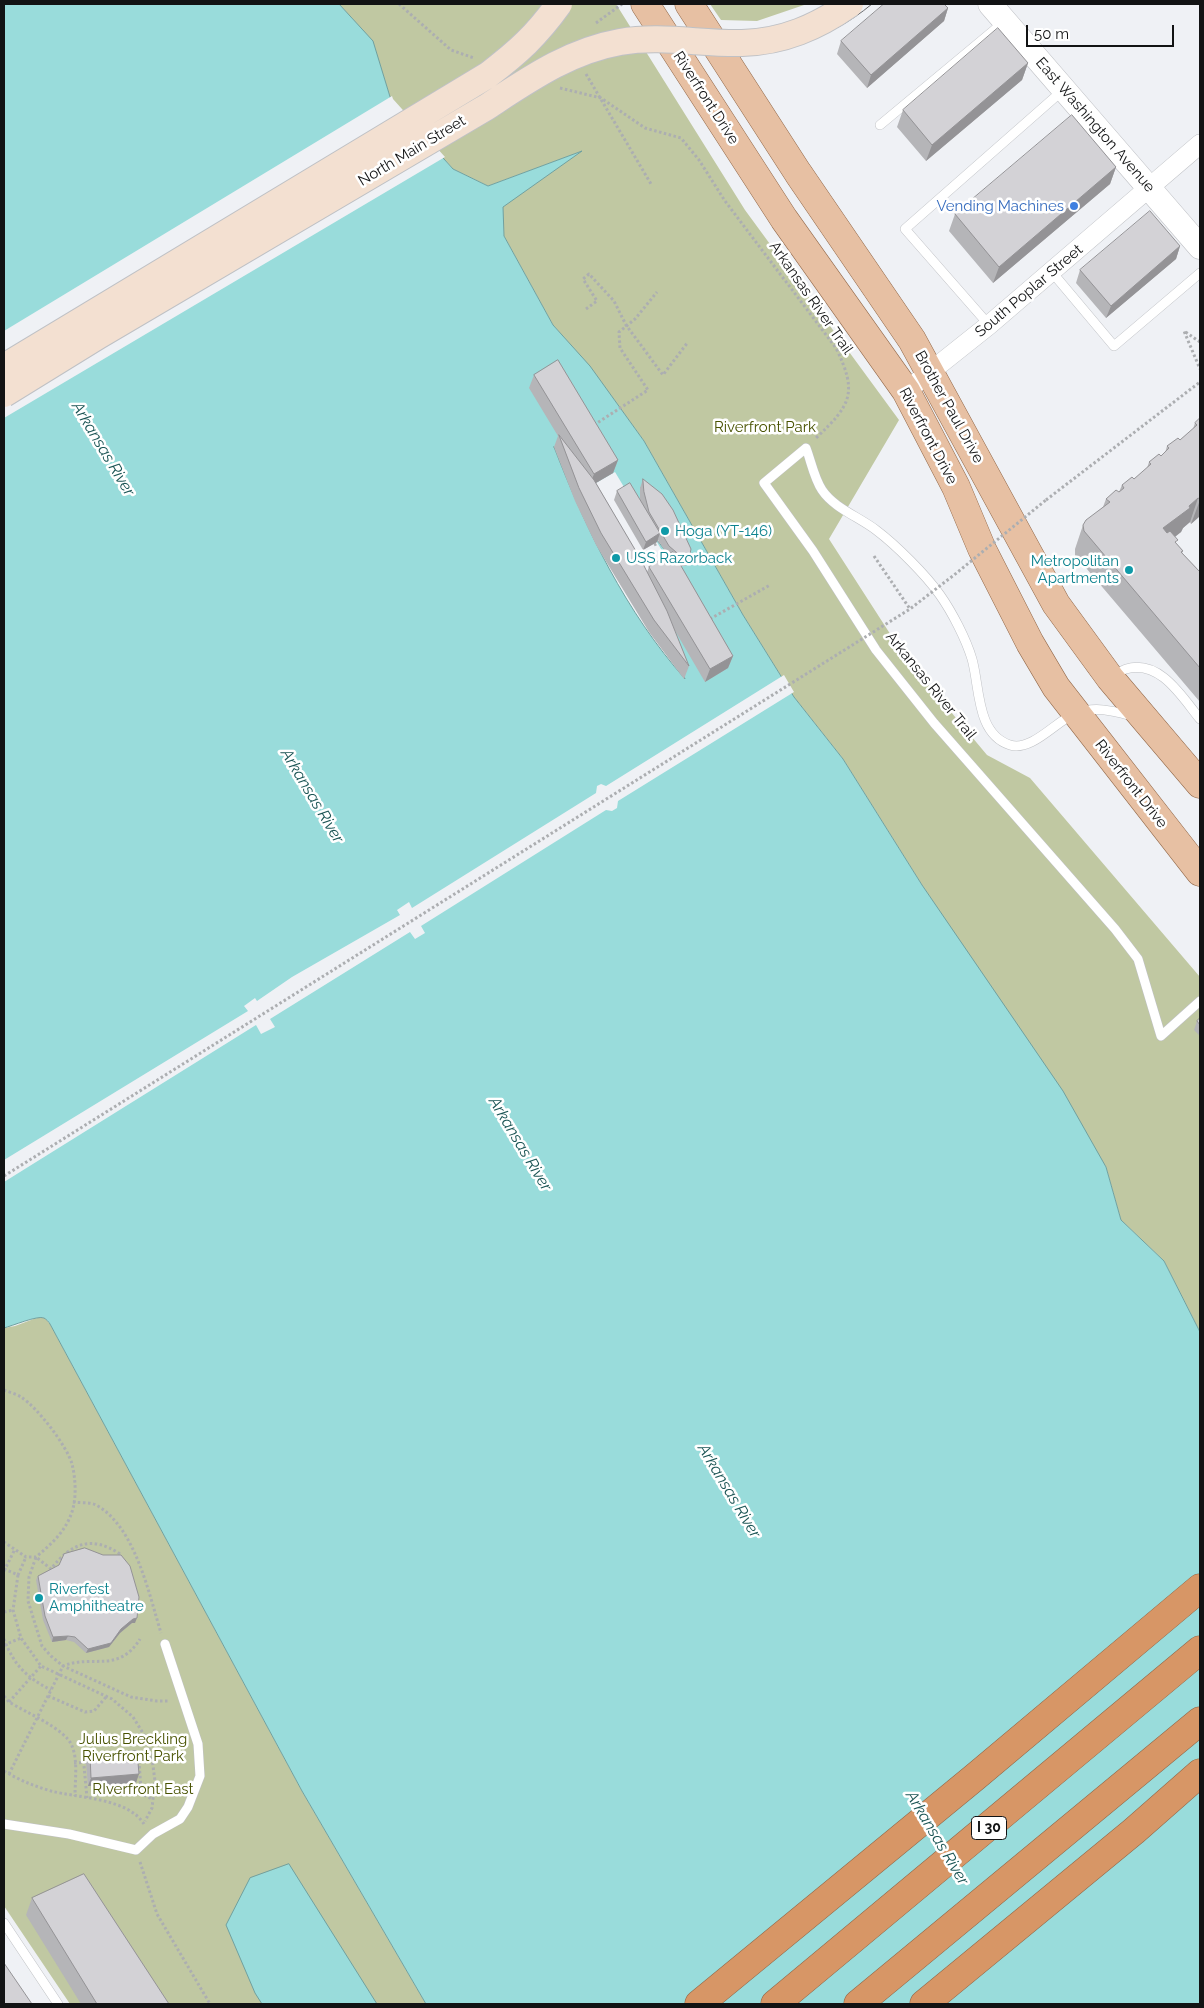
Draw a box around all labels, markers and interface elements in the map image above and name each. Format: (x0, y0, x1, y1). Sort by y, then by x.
scale bar (1029, 15, 1176, 47)
text: 50 m (1034, 25, 1069, 43)
street label: Riverfront Drive (669, 48, 743, 148)
street label: East Washington Avenue (1032, 54, 1158, 196)
street label: North Main Street (355, 112, 469, 190)
place label: Vending Machines (937, 197, 1064, 215)
marker: Vending Machines (1068, 200, 1080, 212)
street label: Arkansas River Trail (765, 238, 857, 358)
street label: South Poplar Street (972, 241, 1086, 341)
street label: Brother Paul Drive (911, 348, 987, 466)
street label: Riverfront Drive (895, 385, 961, 487)
water label: Arkansas River (67, 398, 139, 500)
park label: Riverfront Park (714, 418, 816, 436)
place label: Hoga (YT-146) (675, 522, 772, 540)
marker: Hoga (YT-146) (659, 525, 671, 537)
place label: USS Razorback (626, 549, 732, 567)
marker: USS Razorback (610, 552, 622, 564)
place label: Metropolitan Apartments (1031, 552, 1119, 587)
marker: Metropolitan Apartments (1123, 564, 1135, 576)
street label: Arkansas River Trail (882, 628, 980, 744)
street label: Riverfront Drive (1091, 736, 1171, 832)
water label: Arkansas River (276, 745, 348, 847)
water label: Arkansas River (484, 1093, 556, 1195)
water label: Arkansas River (693, 1440, 765, 1542)
place label: Riverfest Amphitheatre (49, 1580, 144, 1615)
marker: Riverfest Amphitheatre (33, 1592, 45, 1604)
park label: Julius Breckling Riverfront Park (79, 1730, 187, 1765)
park label: RIverfront East (92, 1780, 194, 1798)
water label: Arkansas River (901, 1787, 973, 1889)
road number: I 30 (972, 1816, 1006, 1840)

